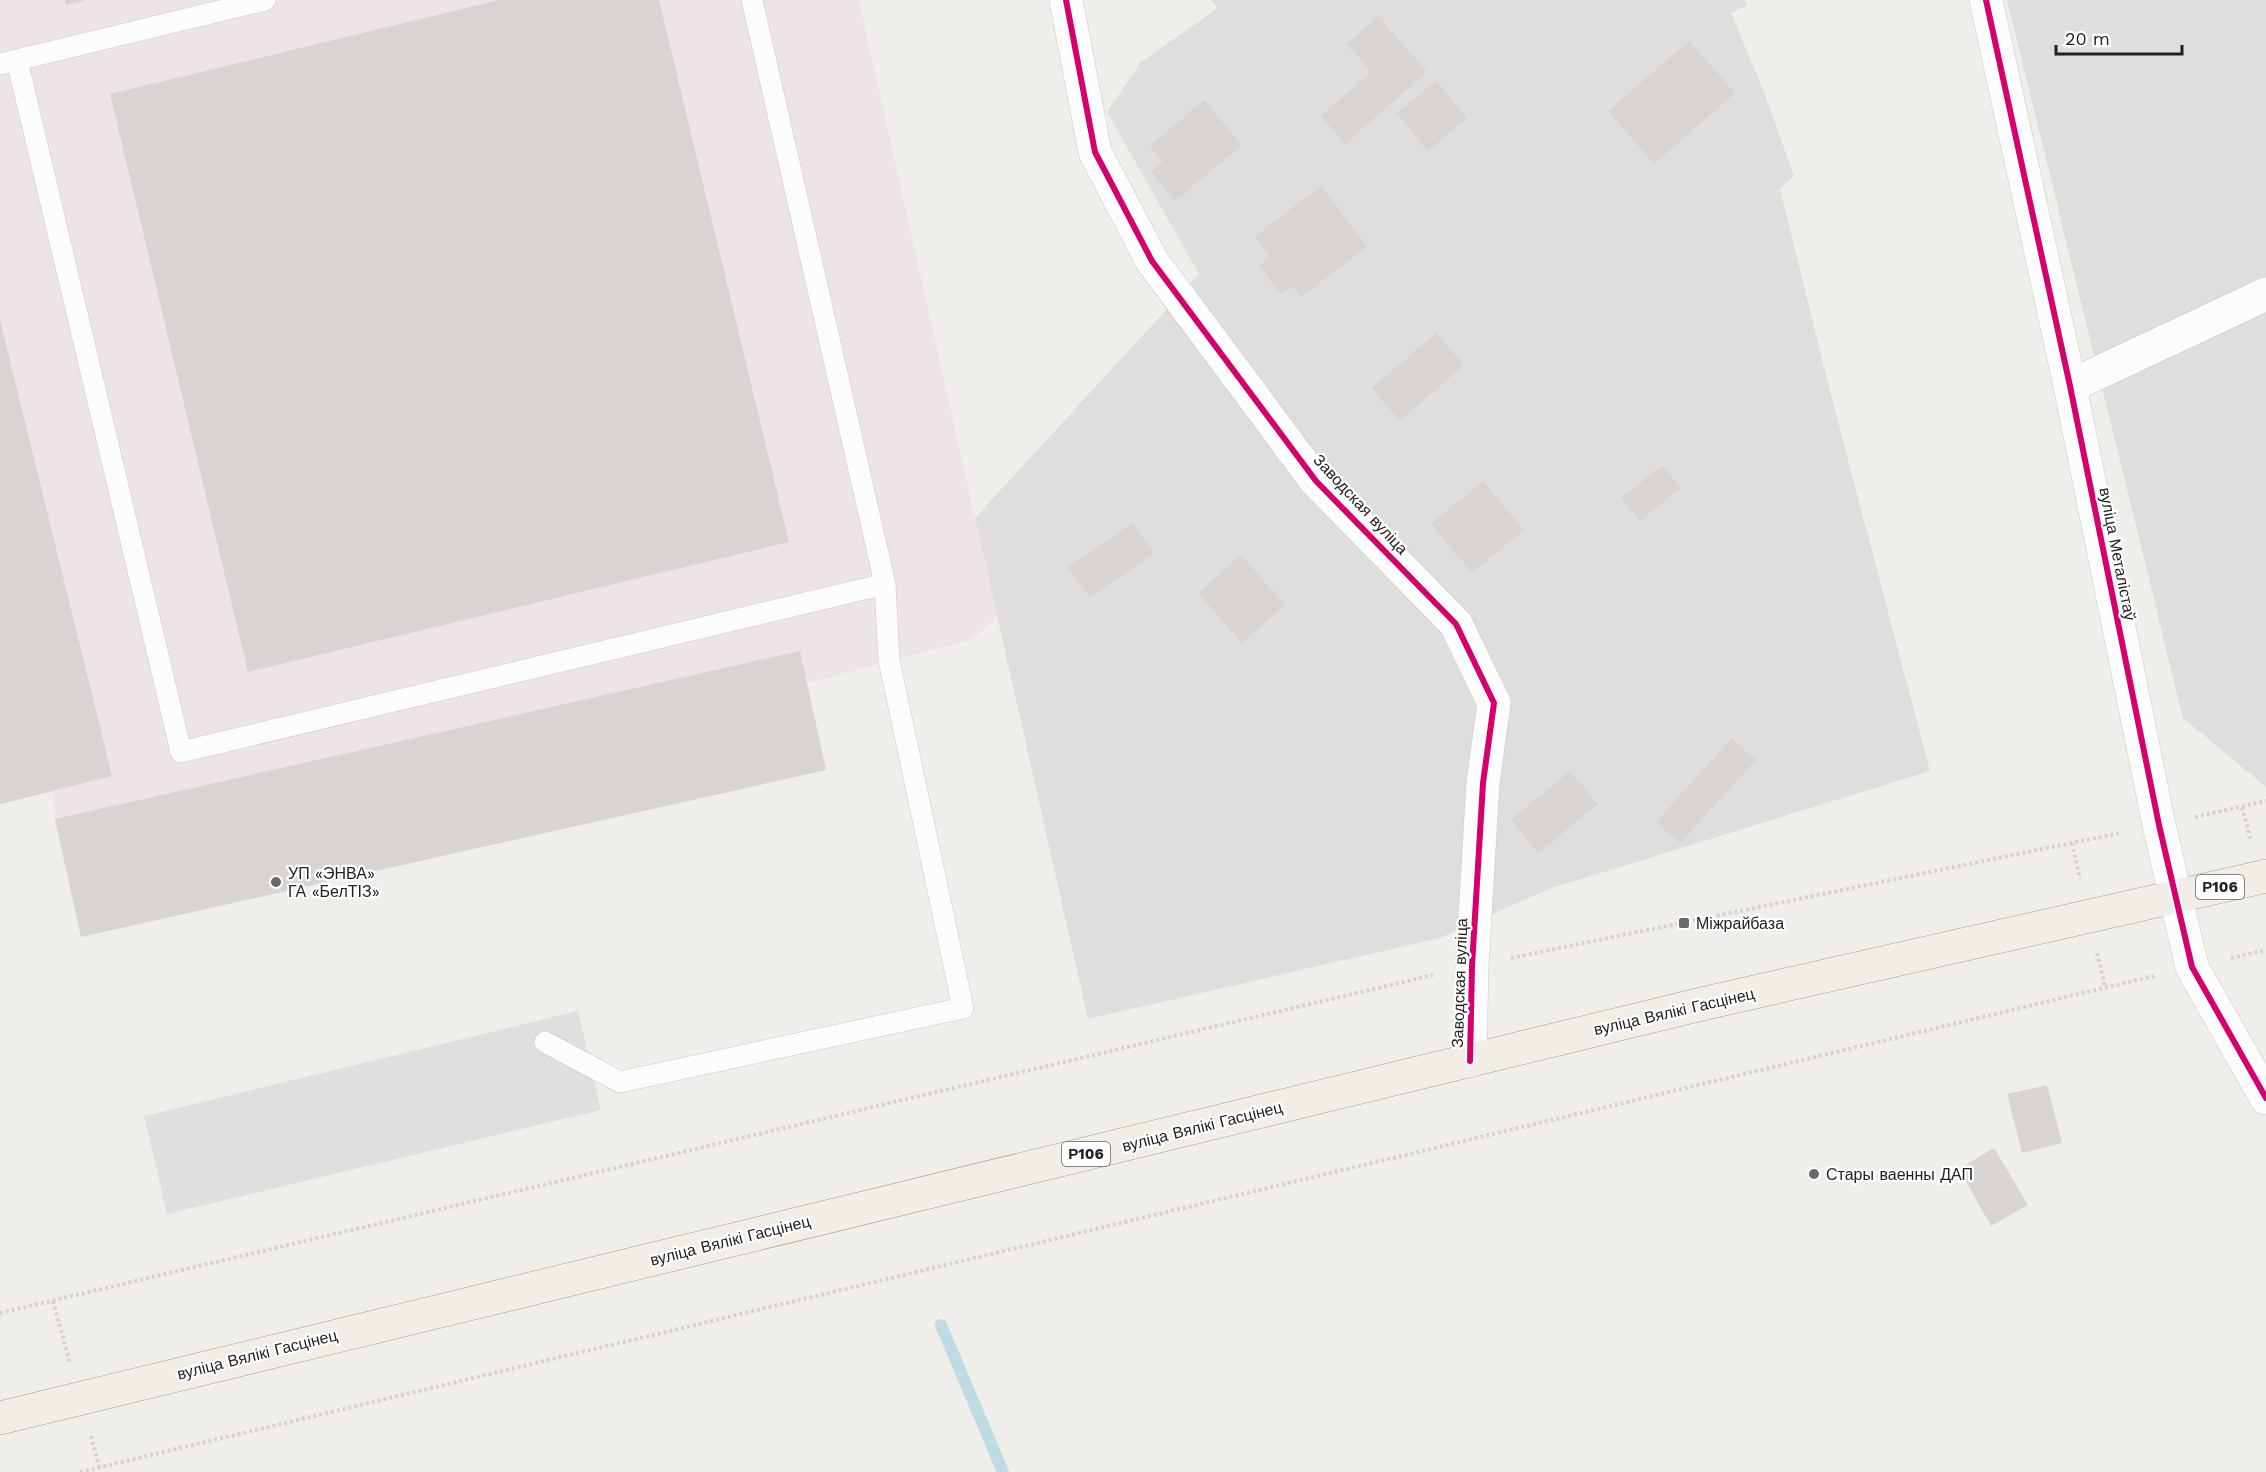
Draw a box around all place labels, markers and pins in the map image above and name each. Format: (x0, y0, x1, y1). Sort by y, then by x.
place label: УП «ЭНВА» ГА «БелТІЗ» (288, 864, 380, 901)
marker: УП «ЭНВА» ГА «БелТІЗ» (269, 875, 283, 889)
place label: Міжрайбаза (1696, 914, 1784, 933)
marker: Міжрайбаза (1677, 916, 1691, 930)
place label: Стары ваенны ДАП (1826, 1165, 1973, 1184)
marker: Стары ваенны ДАП (1807, 1167, 1821, 1181)

